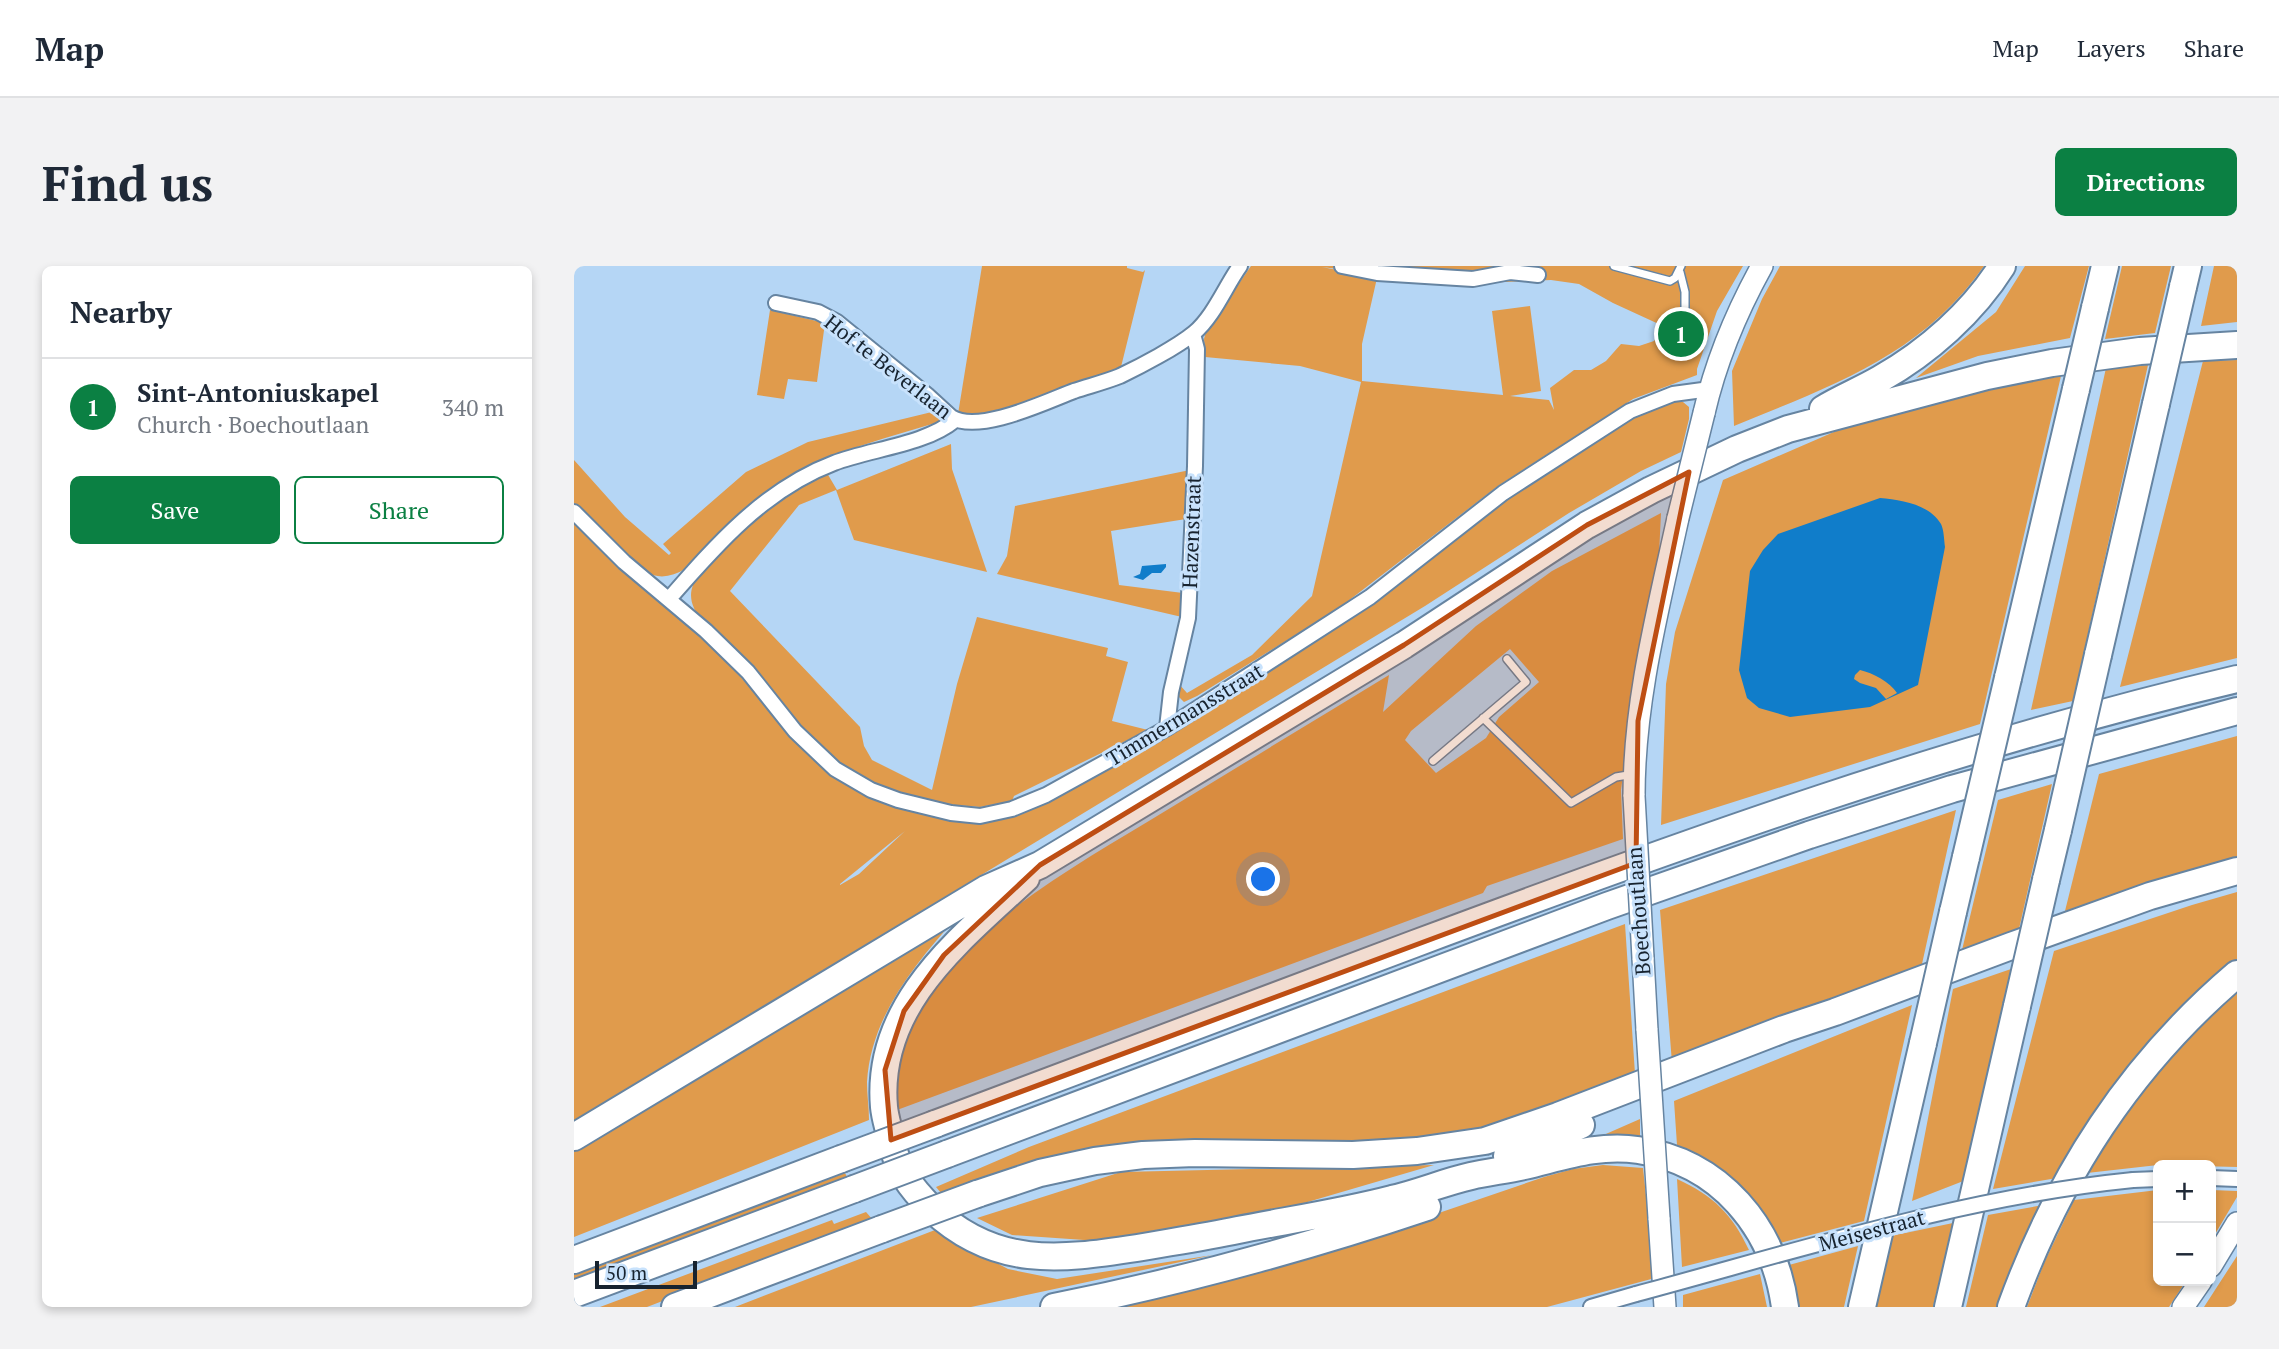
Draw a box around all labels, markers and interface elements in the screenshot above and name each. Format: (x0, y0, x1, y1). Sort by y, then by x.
text: Map (35, 27, 104, 70)
text: Map (1992, 32, 2039, 64)
text: Layers (2077, 32, 2146, 64)
text: Share (2184, 32, 2244, 64)
button: Directions (2055, 148, 2237, 216)
text: Find us (42, 150, 213, 215)
text: Nearby (70, 292, 172, 332)
street label: Hof te Beverlaan (819, 308, 959, 425)
pin: 1 (1658, 308, 1704, 360)
text: Sint-Antoniuskapel (137, 375, 379, 409)
text: 1 (87, 392, 100, 423)
text: 340 m (442, 392, 504, 423)
text: Church · Boechoutlaan (137, 409, 369, 440)
street label: Hazenstraat (1175, 475, 1207, 589)
button: Save (70, 476, 280, 544)
button: Share (294, 476, 504, 544)
street label: Timmermansstraat (1101, 656, 1268, 772)
street label: Boechoutlaan (1620, 845, 1656, 976)
your location (1246, 862, 1280, 896)
map controls (2153, 1160, 2216, 1286)
button: + (2153, 1160, 2216, 1223)
street label: Meisestraat (1816, 1202, 1928, 1258)
button: − (2153, 1223, 2216, 1286)
scale bar (595, 1258, 696, 1290)
text: 50 m (606, 1260, 647, 1285)

